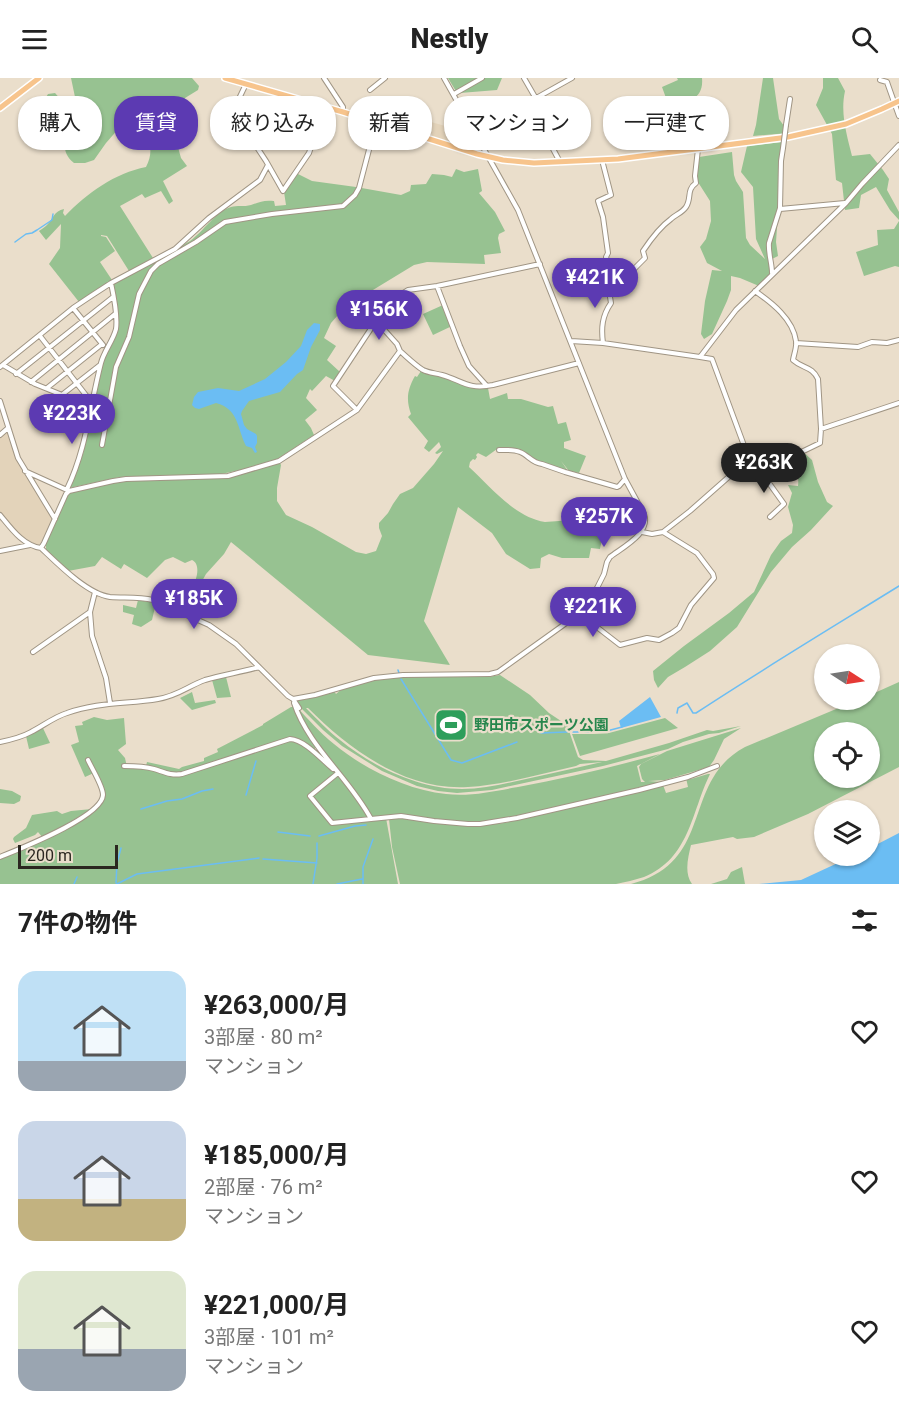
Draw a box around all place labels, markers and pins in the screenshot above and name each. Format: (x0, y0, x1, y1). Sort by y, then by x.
pin: ¥421K (553, 258, 637, 309)
pin: ¥156K (337, 290, 421, 341)
pin: ¥223K (30, 394, 114, 445)
pin: ¥263K (722, 443, 806, 494)
pin: ¥257K (562, 497, 646, 548)
pin: ¥185K (152, 579, 236, 630)
pin: ¥221K (551, 587, 635, 638)
sports icon: 野田市スポーツ公園 (433, 707, 469, 743)
place label: 野田市スポーツ公園 (474, 716, 609, 734)

